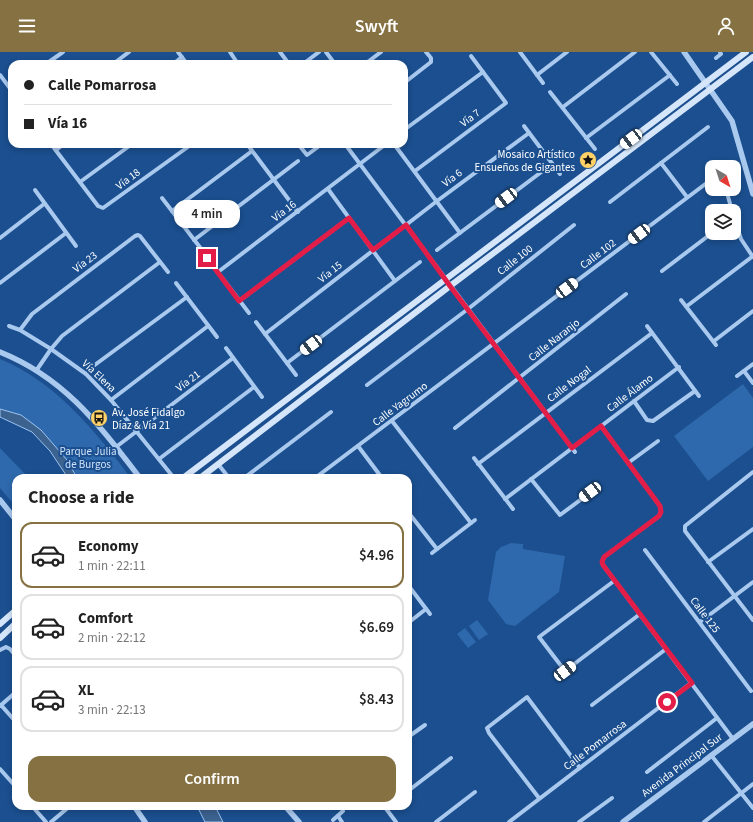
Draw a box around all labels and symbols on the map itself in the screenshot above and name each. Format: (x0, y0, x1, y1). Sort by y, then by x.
street label: Vía 7 (457, 105, 483, 131)
car (618, 127, 644, 151)
place label: Mosaico Artístico Ensueños de Gigantes (475, 147, 575, 175)
place icon: Mosaico Artístico Ensueños de Gigantes (578, 150, 598, 170)
north arrow (705, 160, 741, 196)
street label: Vía 18 (113, 165, 144, 193)
street label: Vía 6 (439, 165, 466, 191)
car (493, 186, 519, 210)
street label: Vía 16 (269, 197, 300, 225)
callout: 4 min (174, 200, 240, 228)
car (626, 222, 652, 246)
street label: Calle 102 (577, 236, 619, 272)
street label: Calle 100 (494, 241, 536, 279)
street label: Vía 23 (70, 248, 100, 276)
route end (198, 249, 216, 267)
street label: Vía 15 (315, 258, 345, 286)
car (554, 276, 580, 300)
street label: Calle Naranjo (525, 315, 583, 365)
car (298, 333, 324, 357)
street label: Vía Elena (79, 356, 119, 396)
street label: Calle Nogal (544, 362, 594, 406)
street label: Vía 21 (173, 367, 203, 395)
street label: Calle Álamo (604, 371, 656, 415)
street label: Calle Yagrumo (369, 378, 431, 430)
place label: Av. José Fidalgo Díaz & Vía 21 (112, 405, 185, 433)
bus stop icon: Av. José Fidalgo Díaz & Vía 21 (89, 408, 109, 428)
park label: Parque Julia de Burgos (59, 444, 117, 472)
car (577, 480, 603, 504)
street label: Calle 125 (687, 594, 723, 636)
car (552, 659, 578, 683)
route start (658, 693, 676, 711)
street label: Calle Pomarrosa (560, 716, 630, 774)
street label: Avenida Principal Sur (638, 730, 726, 800)

